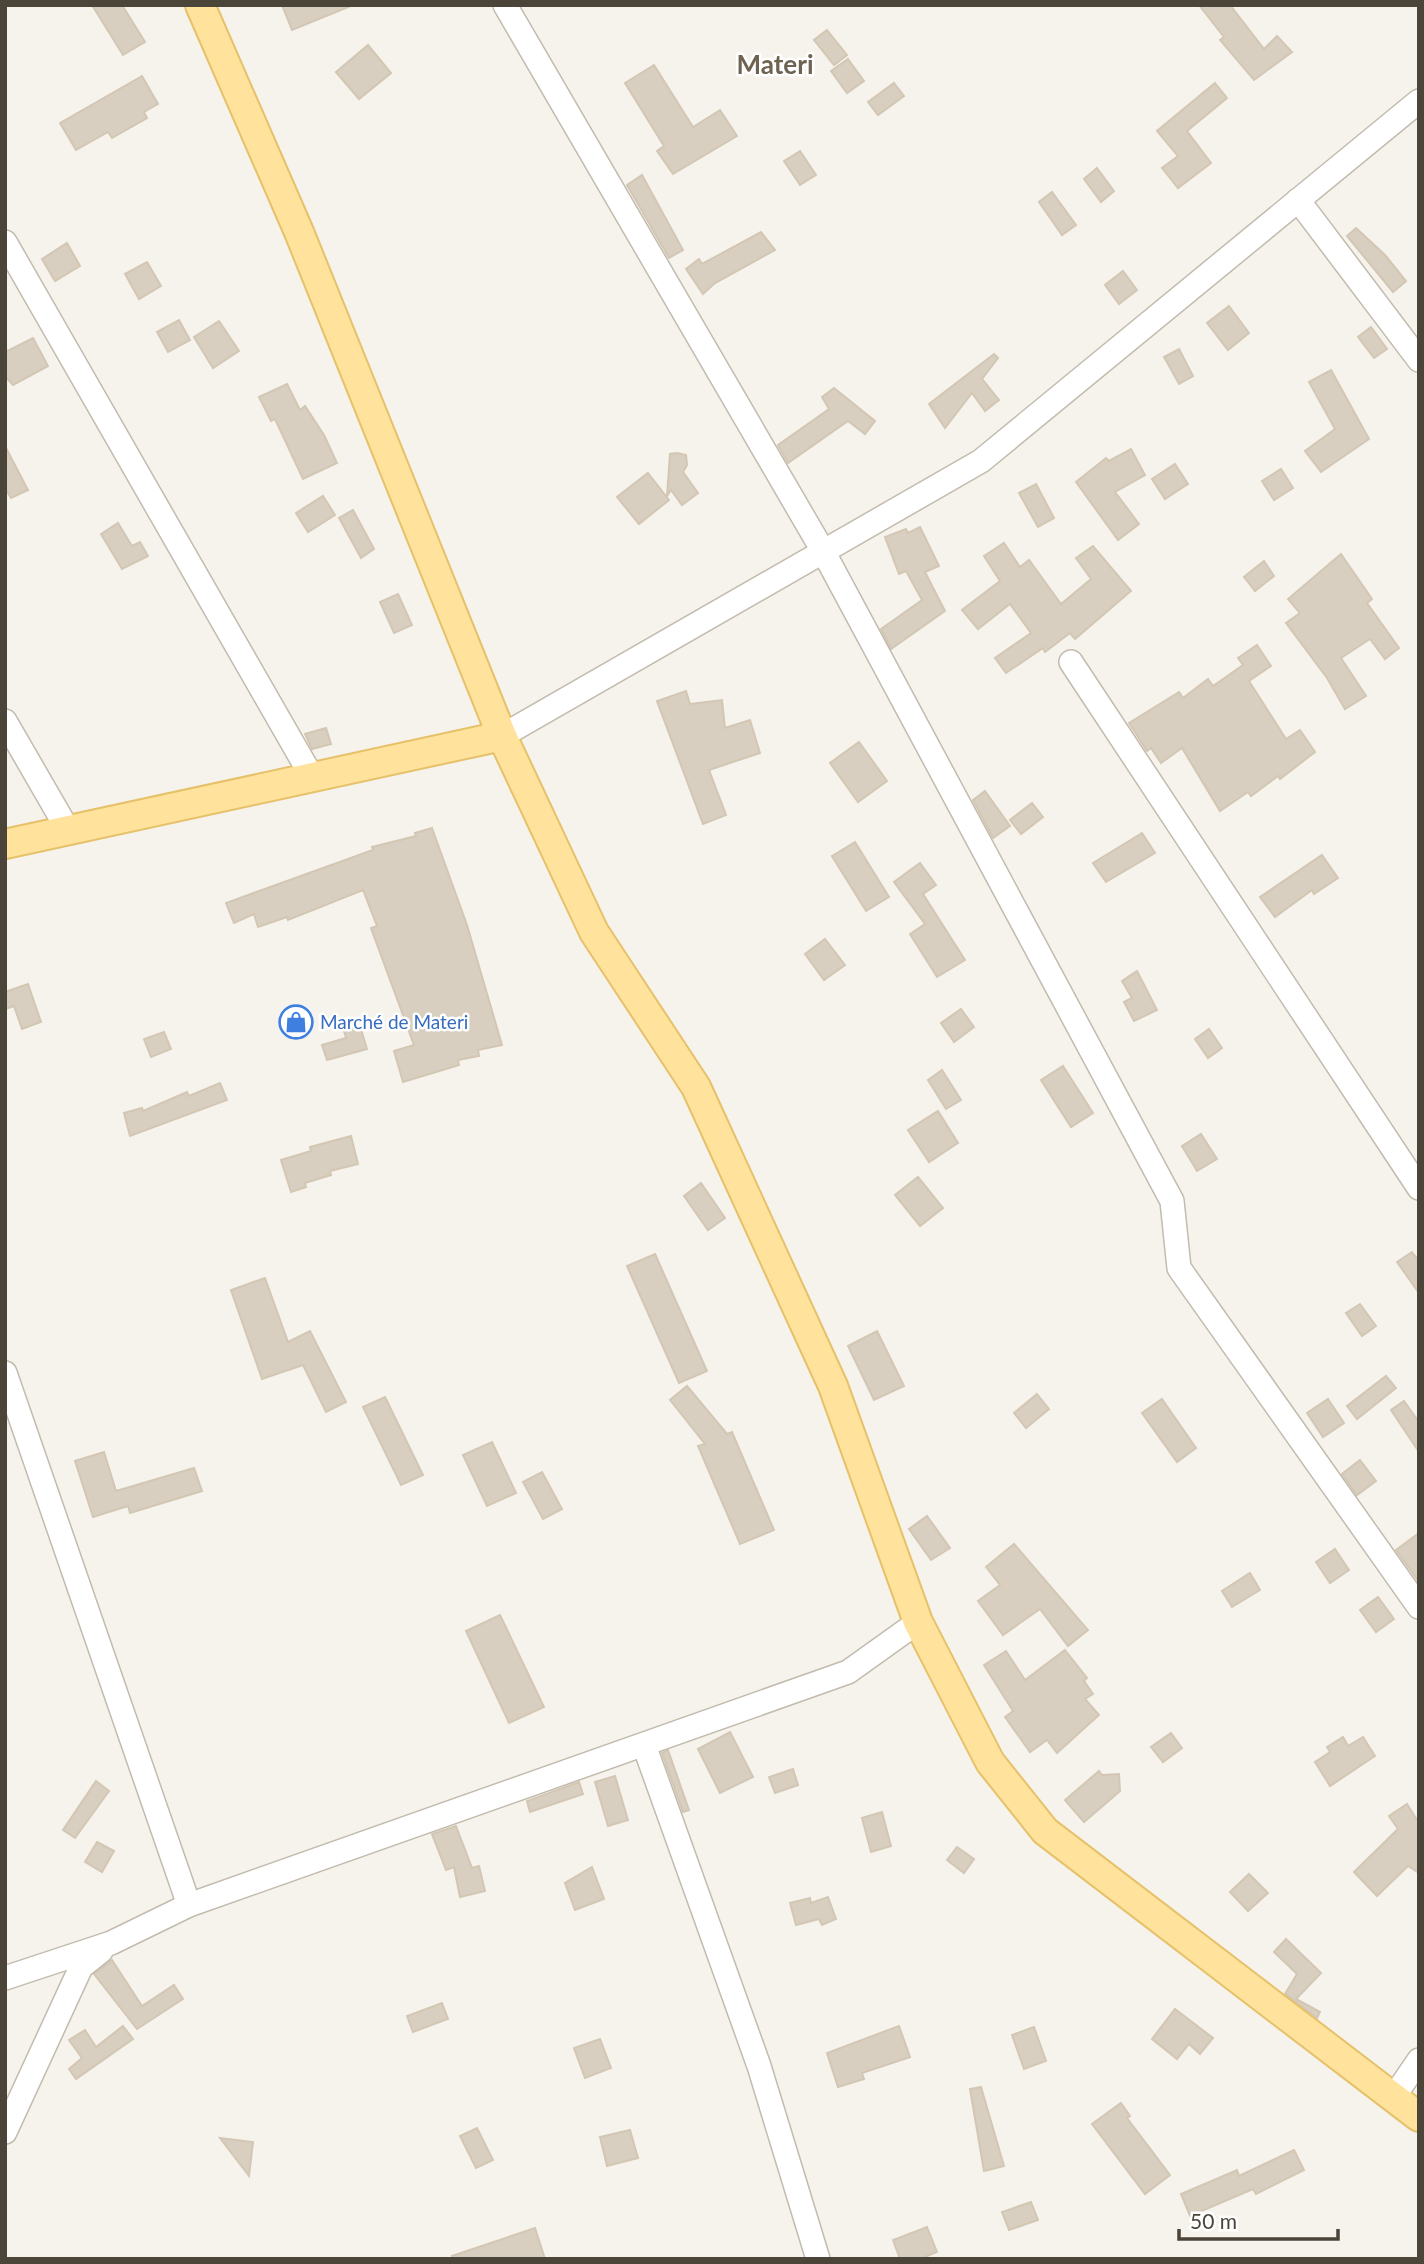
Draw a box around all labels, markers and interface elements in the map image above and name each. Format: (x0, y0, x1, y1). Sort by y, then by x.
district label: Materi (737, 48, 814, 80)
shop icon: Marché de Materi (277, 1003, 315, 1041)
place label: Marché de Materi (320, 1010, 468, 1033)
scale bar (1179, 2198, 1338, 2242)
text: 50 m (1190, 2208, 1237, 2233)

